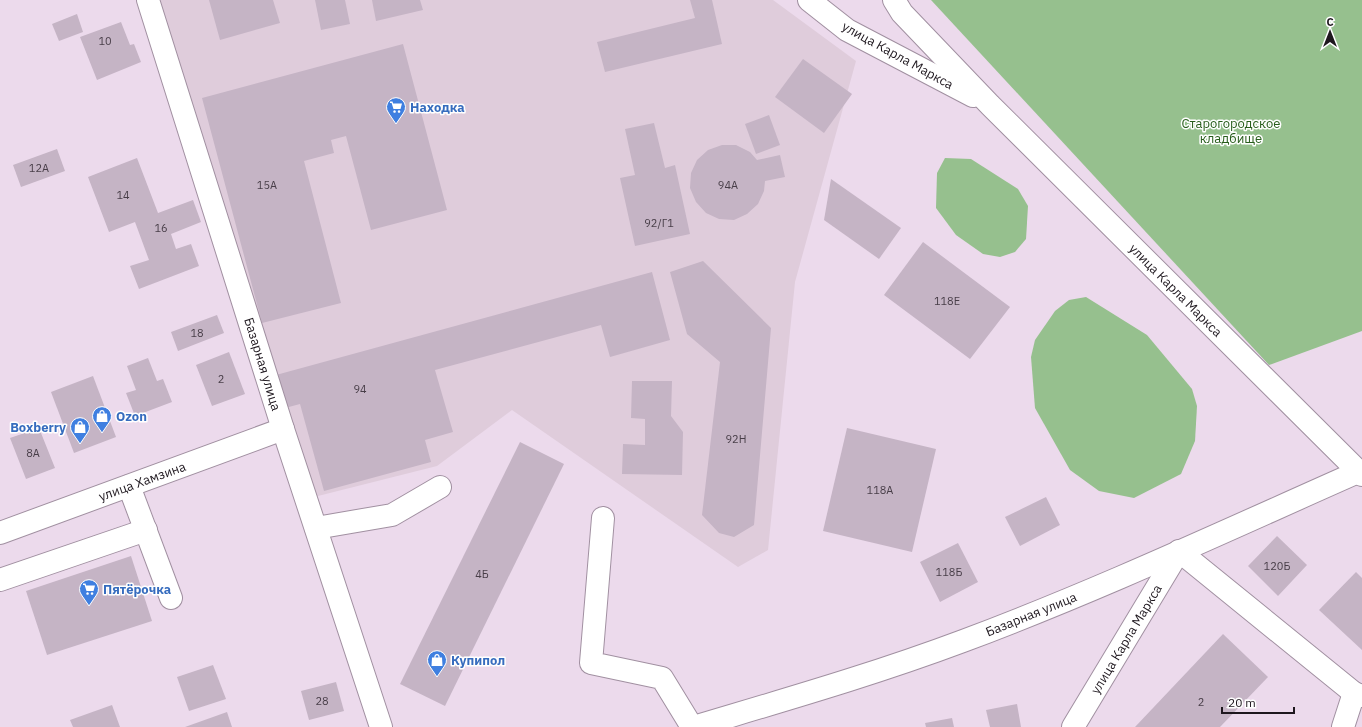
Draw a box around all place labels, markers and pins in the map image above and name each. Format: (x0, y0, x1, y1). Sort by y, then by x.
supermarket icon: Находка (385, 96, 407, 124)
place label: Находка (410, 99, 465, 116)
shop icon: Ozon (91, 405, 113, 433)
place label: Ozon (116, 408, 147, 425)
shop icon: Boxberry (69, 416, 91, 444)
place label: Boxberry (10, 419, 66, 436)
supermarket icon: Пятёрочка (78, 578, 100, 606)
place label: Пятёрочка (103, 581, 171, 598)
shop icon: Купипол (426, 649, 448, 677)
place label: Купипол (451, 652, 505, 669)

